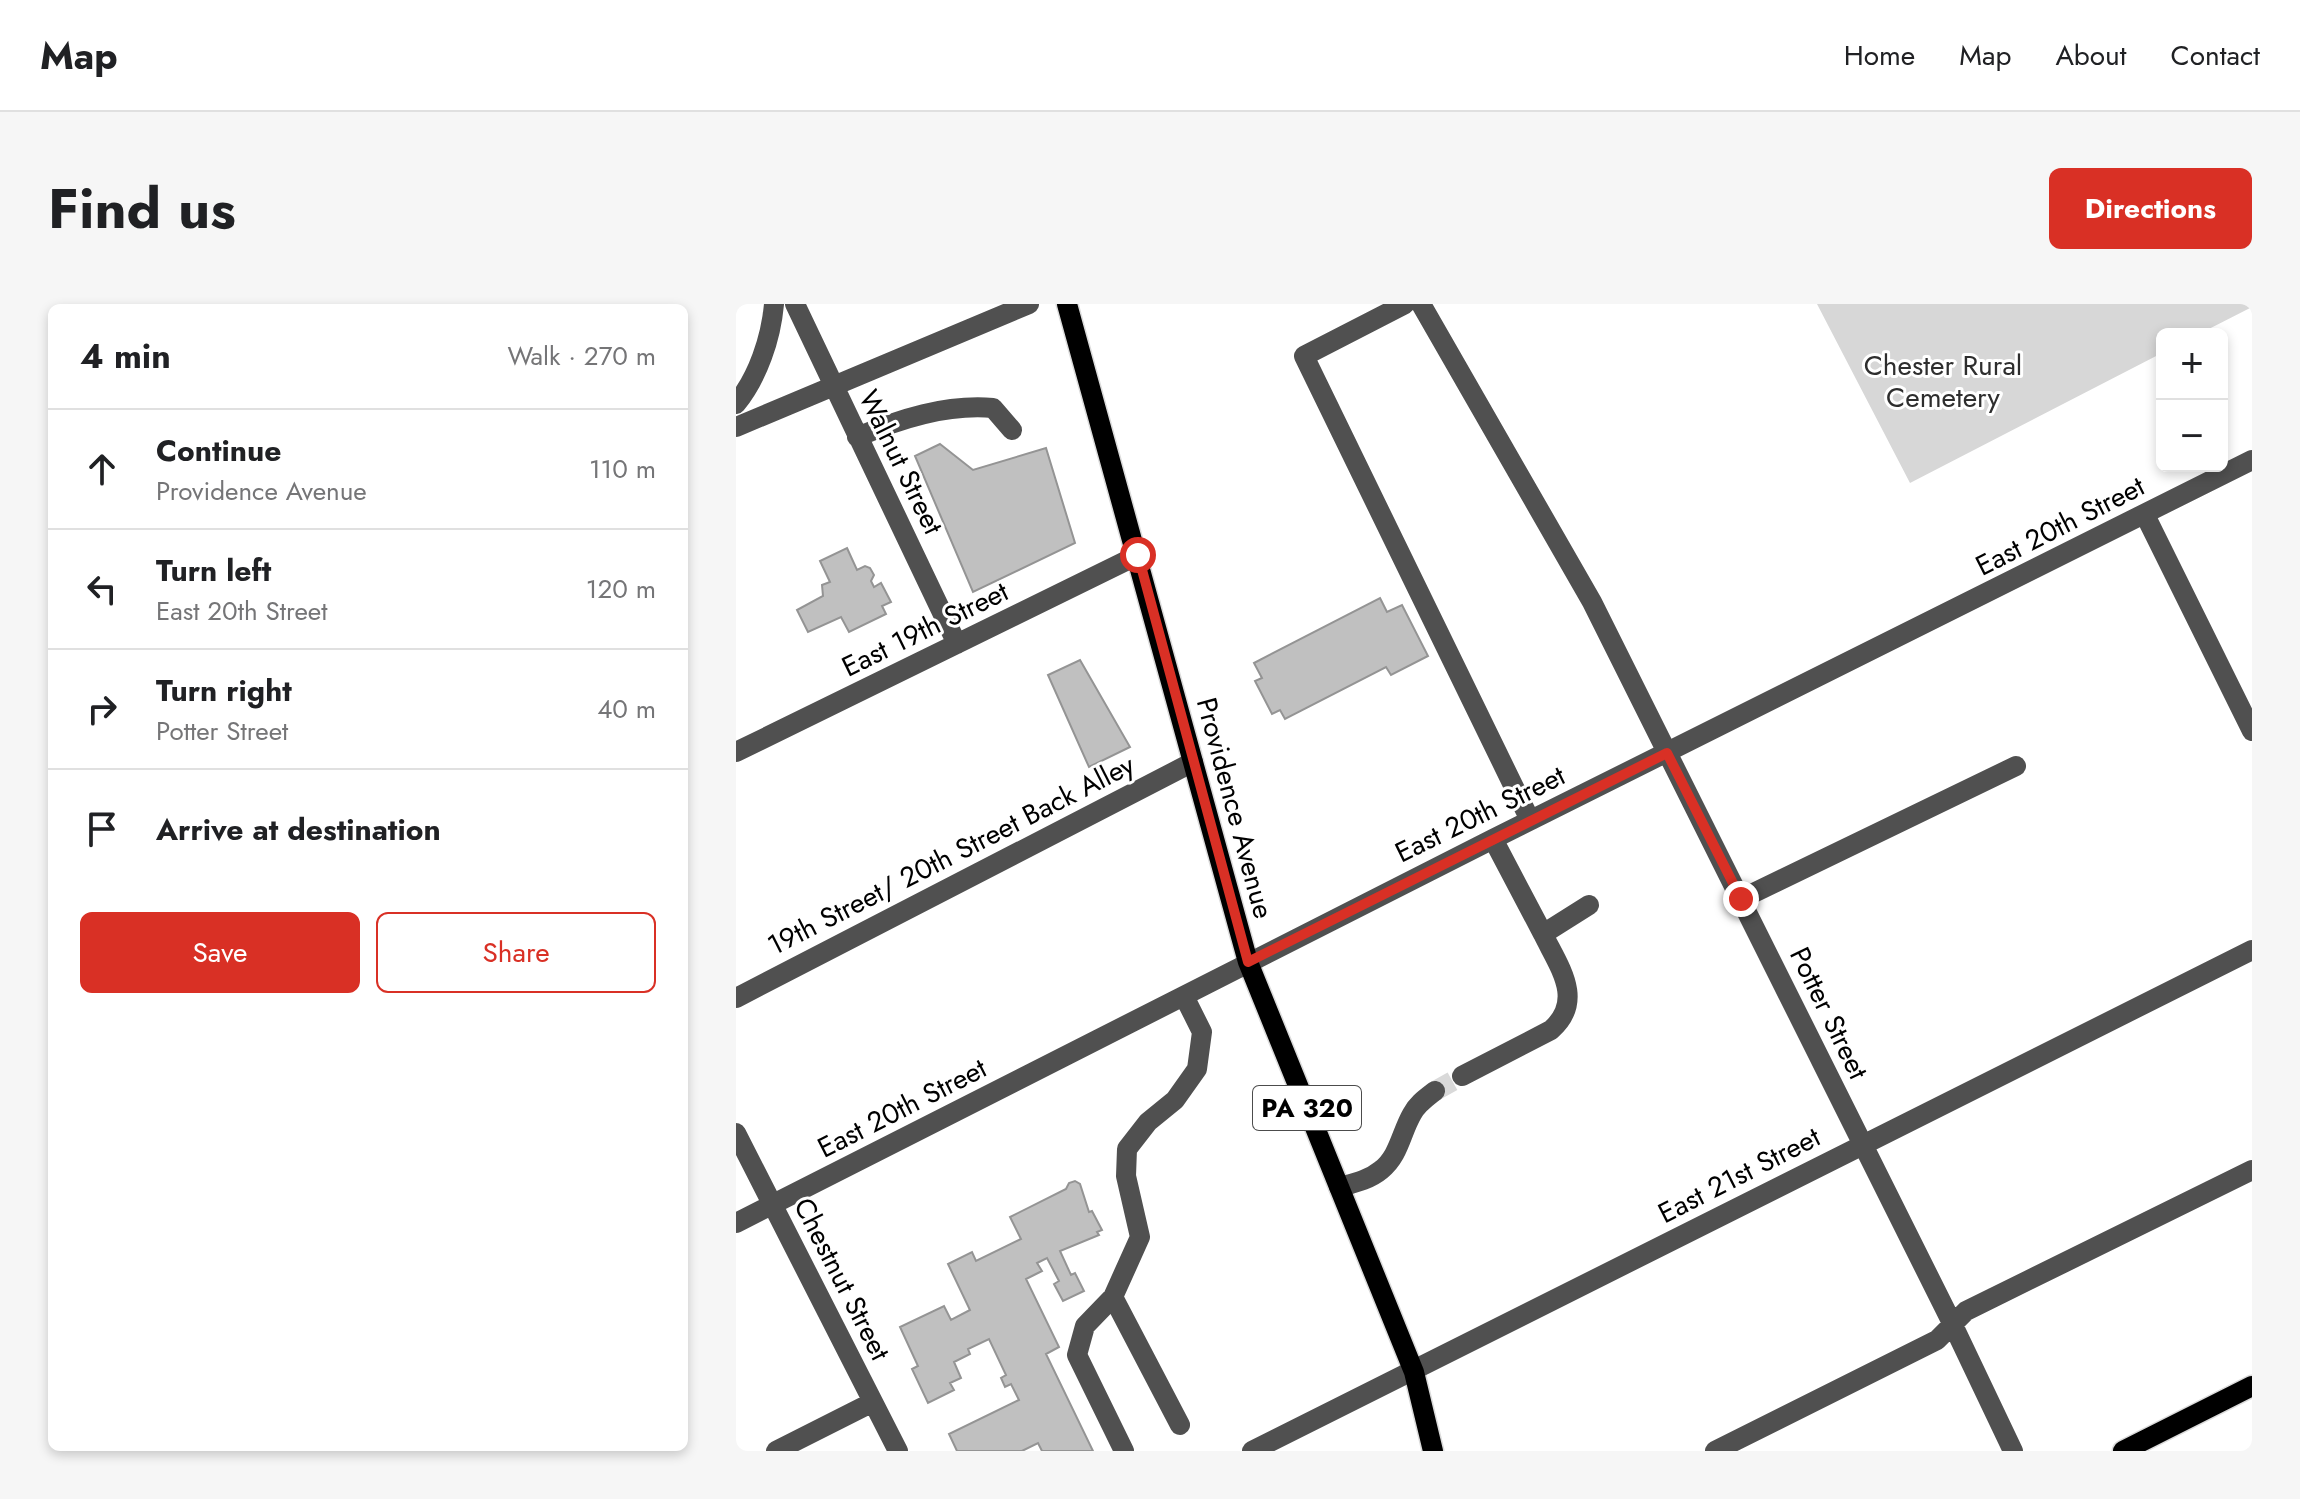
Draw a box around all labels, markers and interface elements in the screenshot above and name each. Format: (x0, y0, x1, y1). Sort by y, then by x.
text: Map (40, 28, 118, 83)
text: Home (1844, 35, 1915, 76)
text: Map (1959, 35, 2011, 76)
text: About (2055, 35, 2127, 76)
text: Contact (2171, 35, 2260, 76)
text: Find us (48, 168, 236, 249)
button: Directions (2049, 168, 2252, 249)
map controls (2156, 328, 2228, 472)
button: + (2156, 328, 2228, 400)
text: 4 min (80, 332, 171, 381)
text: Walk · 270 m (507, 337, 656, 375)
park label: Chester Rural Cemetery (1864, 345, 2022, 418)
street label: Walnut Street (848, 383, 954, 541)
button: − (2156, 400, 2228, 472)
text: Continue (156, 429, 282, 472)
icon: ahead (80, 447, 124, 491)
text: 110 m (589, 450, 656, 488)
street label: East 20th Street (1968, 466, 2152, 586)
text: Providence Avenue (156, 472, 367, 510)
route start (1120, 537, 1156, 573)
text: Turn left (156, 549, 271, 592)
icon: left (80, 567, 124, 611)
text: 120 m (586, 570, 656, 608)
street label: East 19th Street (835, 571, 1015, 687)
text: East 20th Street (156, 592, 327, 630)
text: Turn right (156, 669, 292, 712)
icon: right (80, 687, 124, 731)
text: 40 m (597, 690, 656, 728)
street label: Providence Avenue (1186, 693, 1284, 923)
text: Potter Street (156, 712, 288, 750)
street label: 19th Street/ 20th Street Back Alley (760, 744, 1142, 966)
street label: East 20th Street (1388, 755, 1572, 873)
icon: arrive (80, 807, 124, 851)
text: Arrive at destination (156, 808, 441, 851)
route end (1723, 881, 1759, 917)
button: Save (80, 912, 360, 993)
button: Share (376, 912, 656, 993)
street label: Potter Street (1779, 940, 1879, 1086)
street label: East 20th Street (810, 1048, 994, 1168)
road number: PA 320 (1253, 1086, 1361, 1130)
street label: East 21st Street (1651, 1116, 1827, 1233)
street label: Chestnut Street (783, 1191, 901, 1368)

